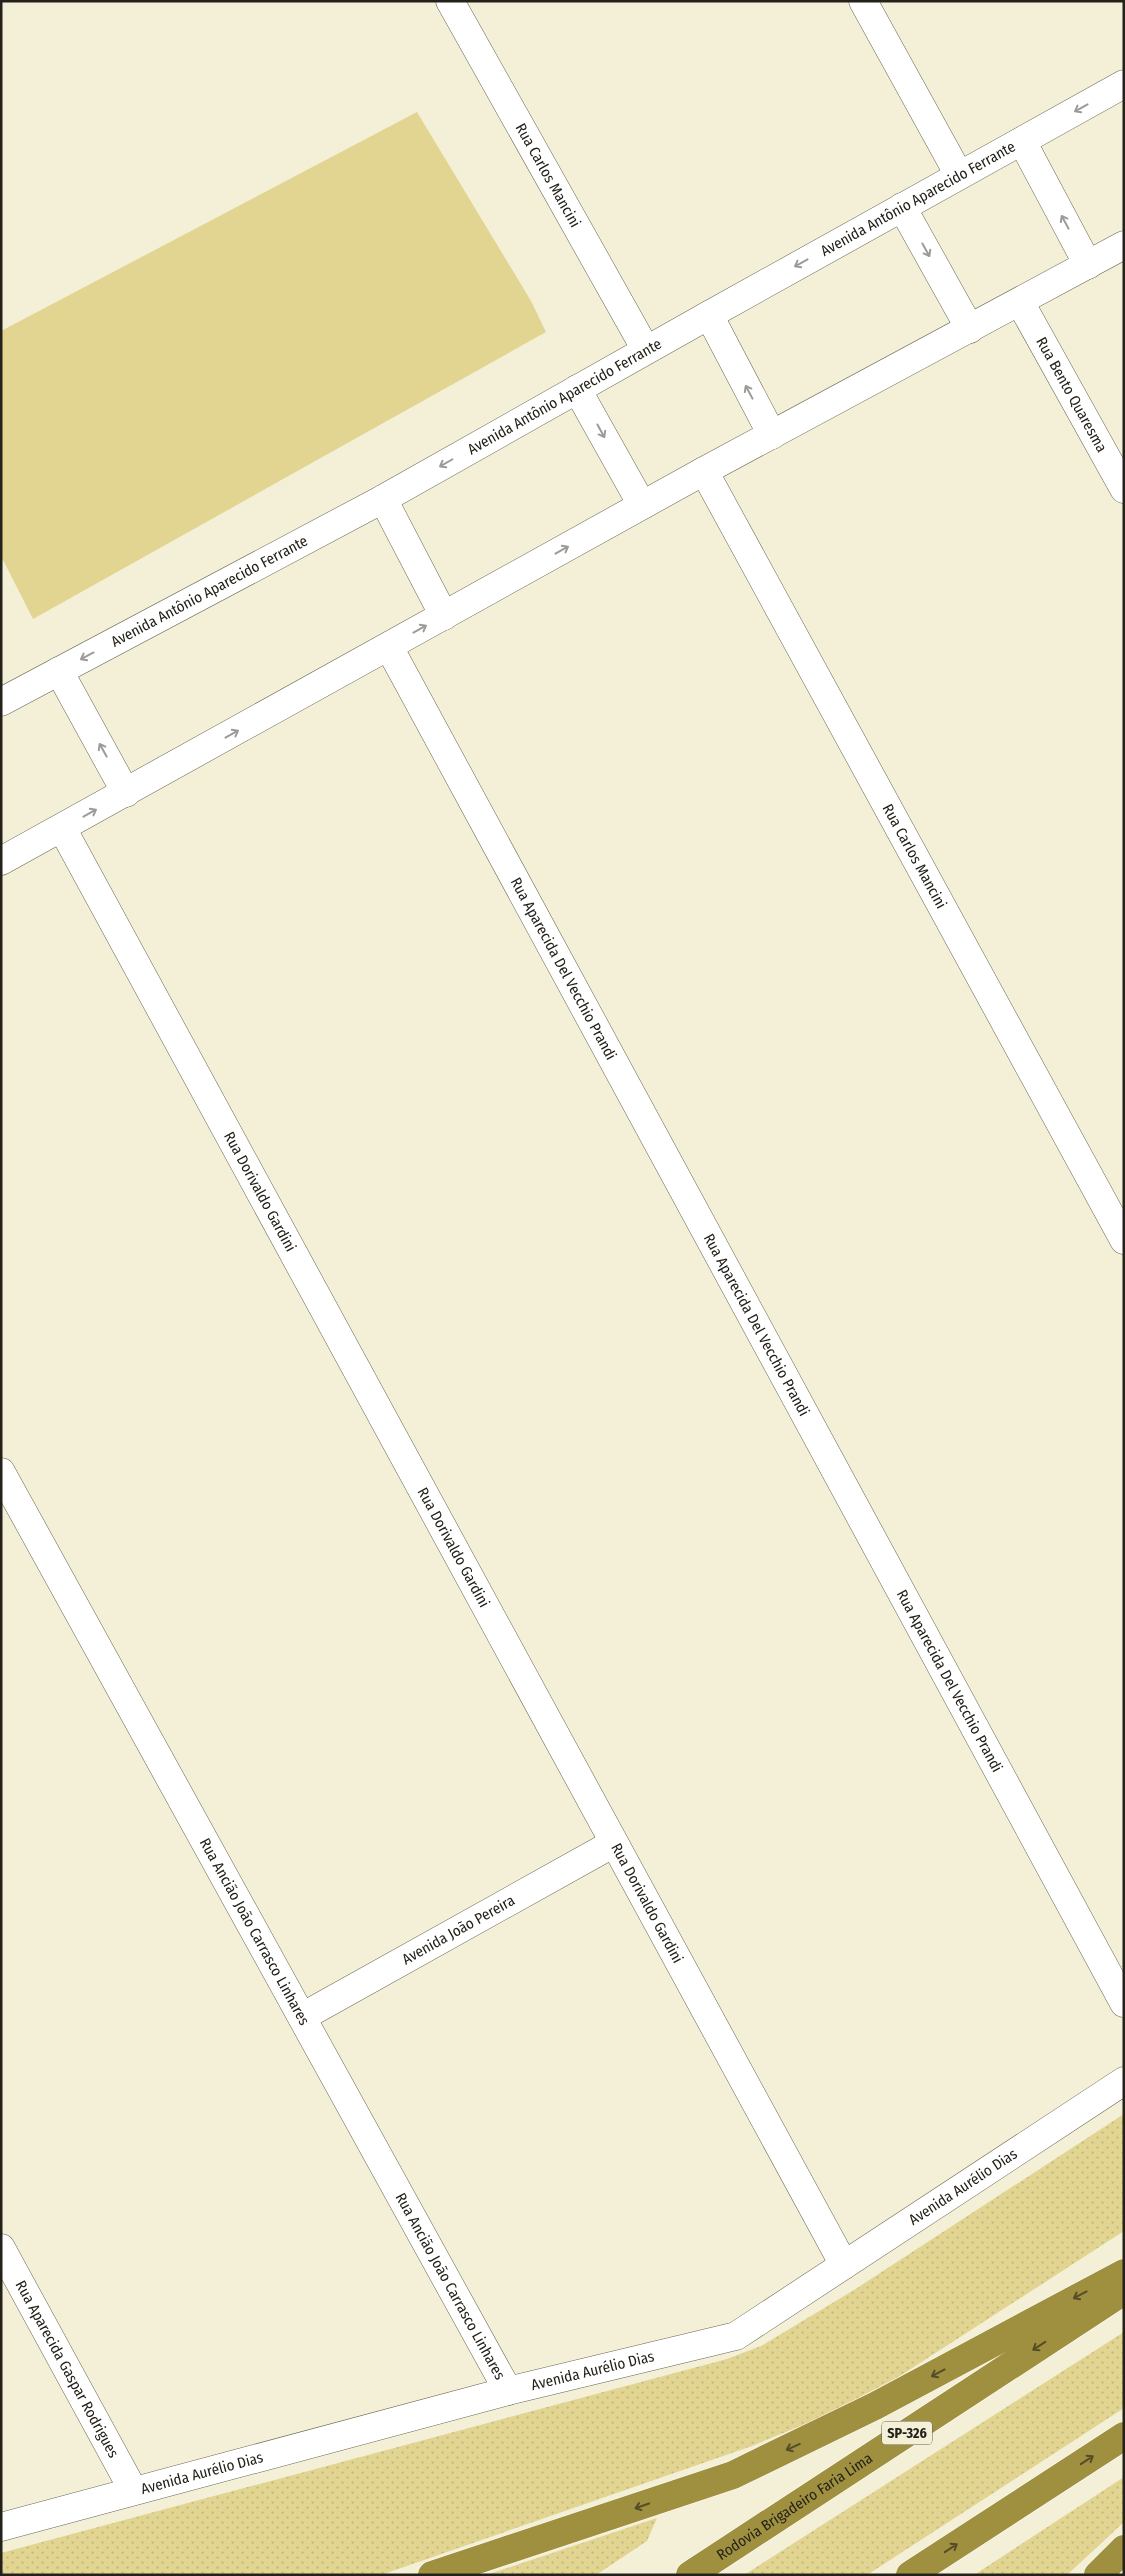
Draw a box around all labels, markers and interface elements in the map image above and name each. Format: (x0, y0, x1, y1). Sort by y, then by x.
one-way arrow (1074, 104, 1089, 113)
street label: Rua Carlos Mancini (512, 120, 584, 231)
street label: Avenida Antônio Aparecido Ferrante (817, 137, 1018, 260)
one-way arrow (1060, 214, 1070, 229)
one-way arrow (921, 242, 931, 257)
one-way arrow (794, 258, 809, 268)
street label: Rua Bento Quaresma (1032, 334, 1111, 455)
street label: Avenida Antônio Aparecido Ferrante (464, 335, 665, 458)
one-way arrow (744, 384, 754, 399)
one-way arrow (596, 424, 606, 439)
one-way arrow (440, 459, 454, 469)
street label: Avenida Antônio Aparecido Ferrante (108, 532, 311, 651)
one-way arrow (554, 545, 569, 554)
one-way arrow (413, 624, 428, 634)
one-way arrow (80, 651, 95, 661)
one-way arrow (225, 729, 240, 739)
one-way arrow (97, 744, 107, 758)
street label: Rua Carlos Mancini (879, 801, 950, 912)
one-way arrow (83, 808, 98, 818)
street label: Rua Aparecida Del Vecchio Prandi (507, 874, 620, 1063)
street label: Rua Dorivaldo Gardini (220, 1129, 300, 1255)
street label: Rua Aparecida Del Vecchio Prandi (700, 1230, 813, 1419)
street label: Rua Dorivaldo Gardini (414, 1484, 493, 1610)
street label: Rua Aparecida Del Vecchio Prandi (893, 1587, 1006, 1775)
street label: Rua Ancião João Carrasco Linhares (196, 1835, 313, 2028)
street label: Rua Dorivaldo Gardini (607, 1840, 687, 1966)
street label: Avenida João Pereira (399, 1891, 518, 1968)
street label: Avenida Aurélio Dias (905, 2145, 1020, 2229)
street label: Rua Ancião João Carrasco Linhares (391, 2190, 509, 2383)
street label: Rua Aparecida Gaspar Rodrigues (11, 2277, 123, 2461)
one-way arrow (1074, 2291, 1088, 2301)
one-way arrow (1032, 2341, 1046, 2351)
street label: Avenida Aurélio Dias (529, 2347, 656, 2394)
one-way arrow (930, 2368, 945, 2378)
road number: SP-326 (882, 2422, 932, 2444)
one-way arrow (786, 2443, 801, 2453)
street label: Avenida Aurélio Dias (139, 2448, 265, 2498)
street label: Rodovia Brigadeiro Faria Lima (713, 2449, 876, 2564)
one-way arrow (1080, 2455, 1094, 2465)
one-way arrow (634, 2501, 650, 2511)
one-way arrow (944, 2543, 958, 2553)

